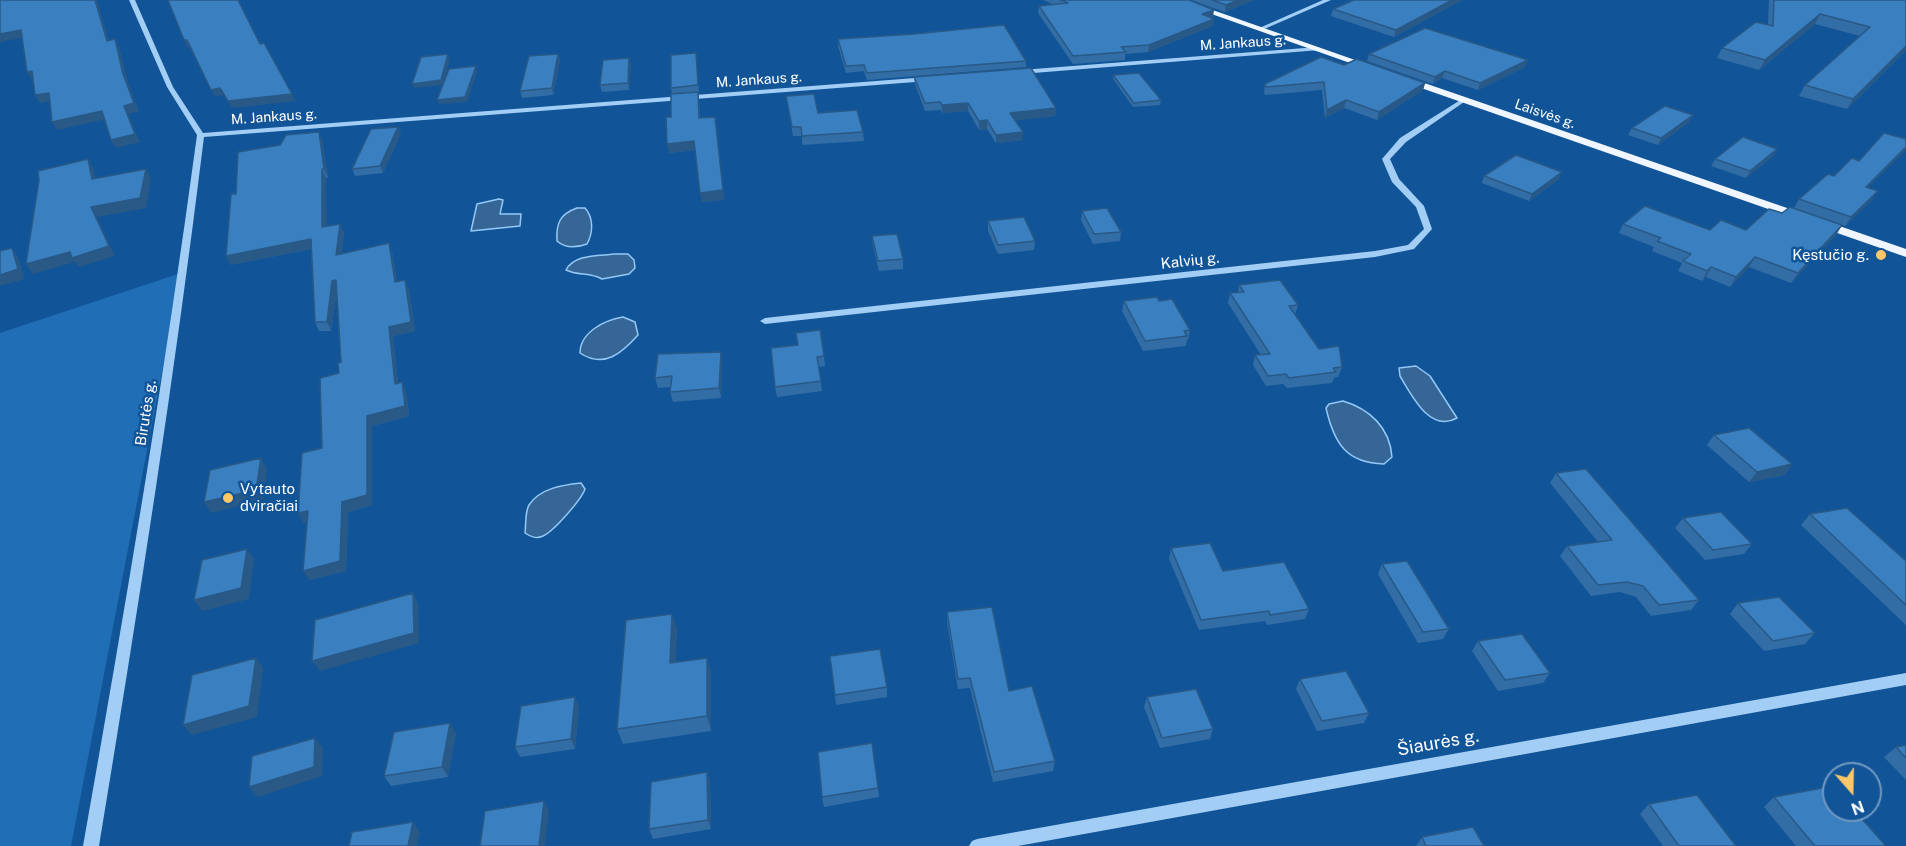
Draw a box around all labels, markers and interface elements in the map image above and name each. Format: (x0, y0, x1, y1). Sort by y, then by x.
street label: M. Jankaus g. (1199, 32, 1287, 54)
street label: M. Jankaus g. (715, 69, 803, 91)
street label: Laisvės g. (1512, 96, 1578, 132)
street label: M. Jankaus g. (230, 106, 318, 128)
place label: Kęstučio g. (1792, 246, 1869, 264)
marker: Kęstučio g. (1874, 248, 1888, 262)
street label: Kalvių g. (1160, 249, 1220, 273)
street label: Birutės g. (132, 379, 160, 447)
place label: Vytauto dviračiai (240, 480, 298, 515)
marker: Vytauto dviračiai (221, 491, 235, 505)
street label: Šiaurės g. (1395, 725, 1481, 761)
north arrow (1822, 762, 1882, 822)
text: N (1849, 796, 1867, 819)

